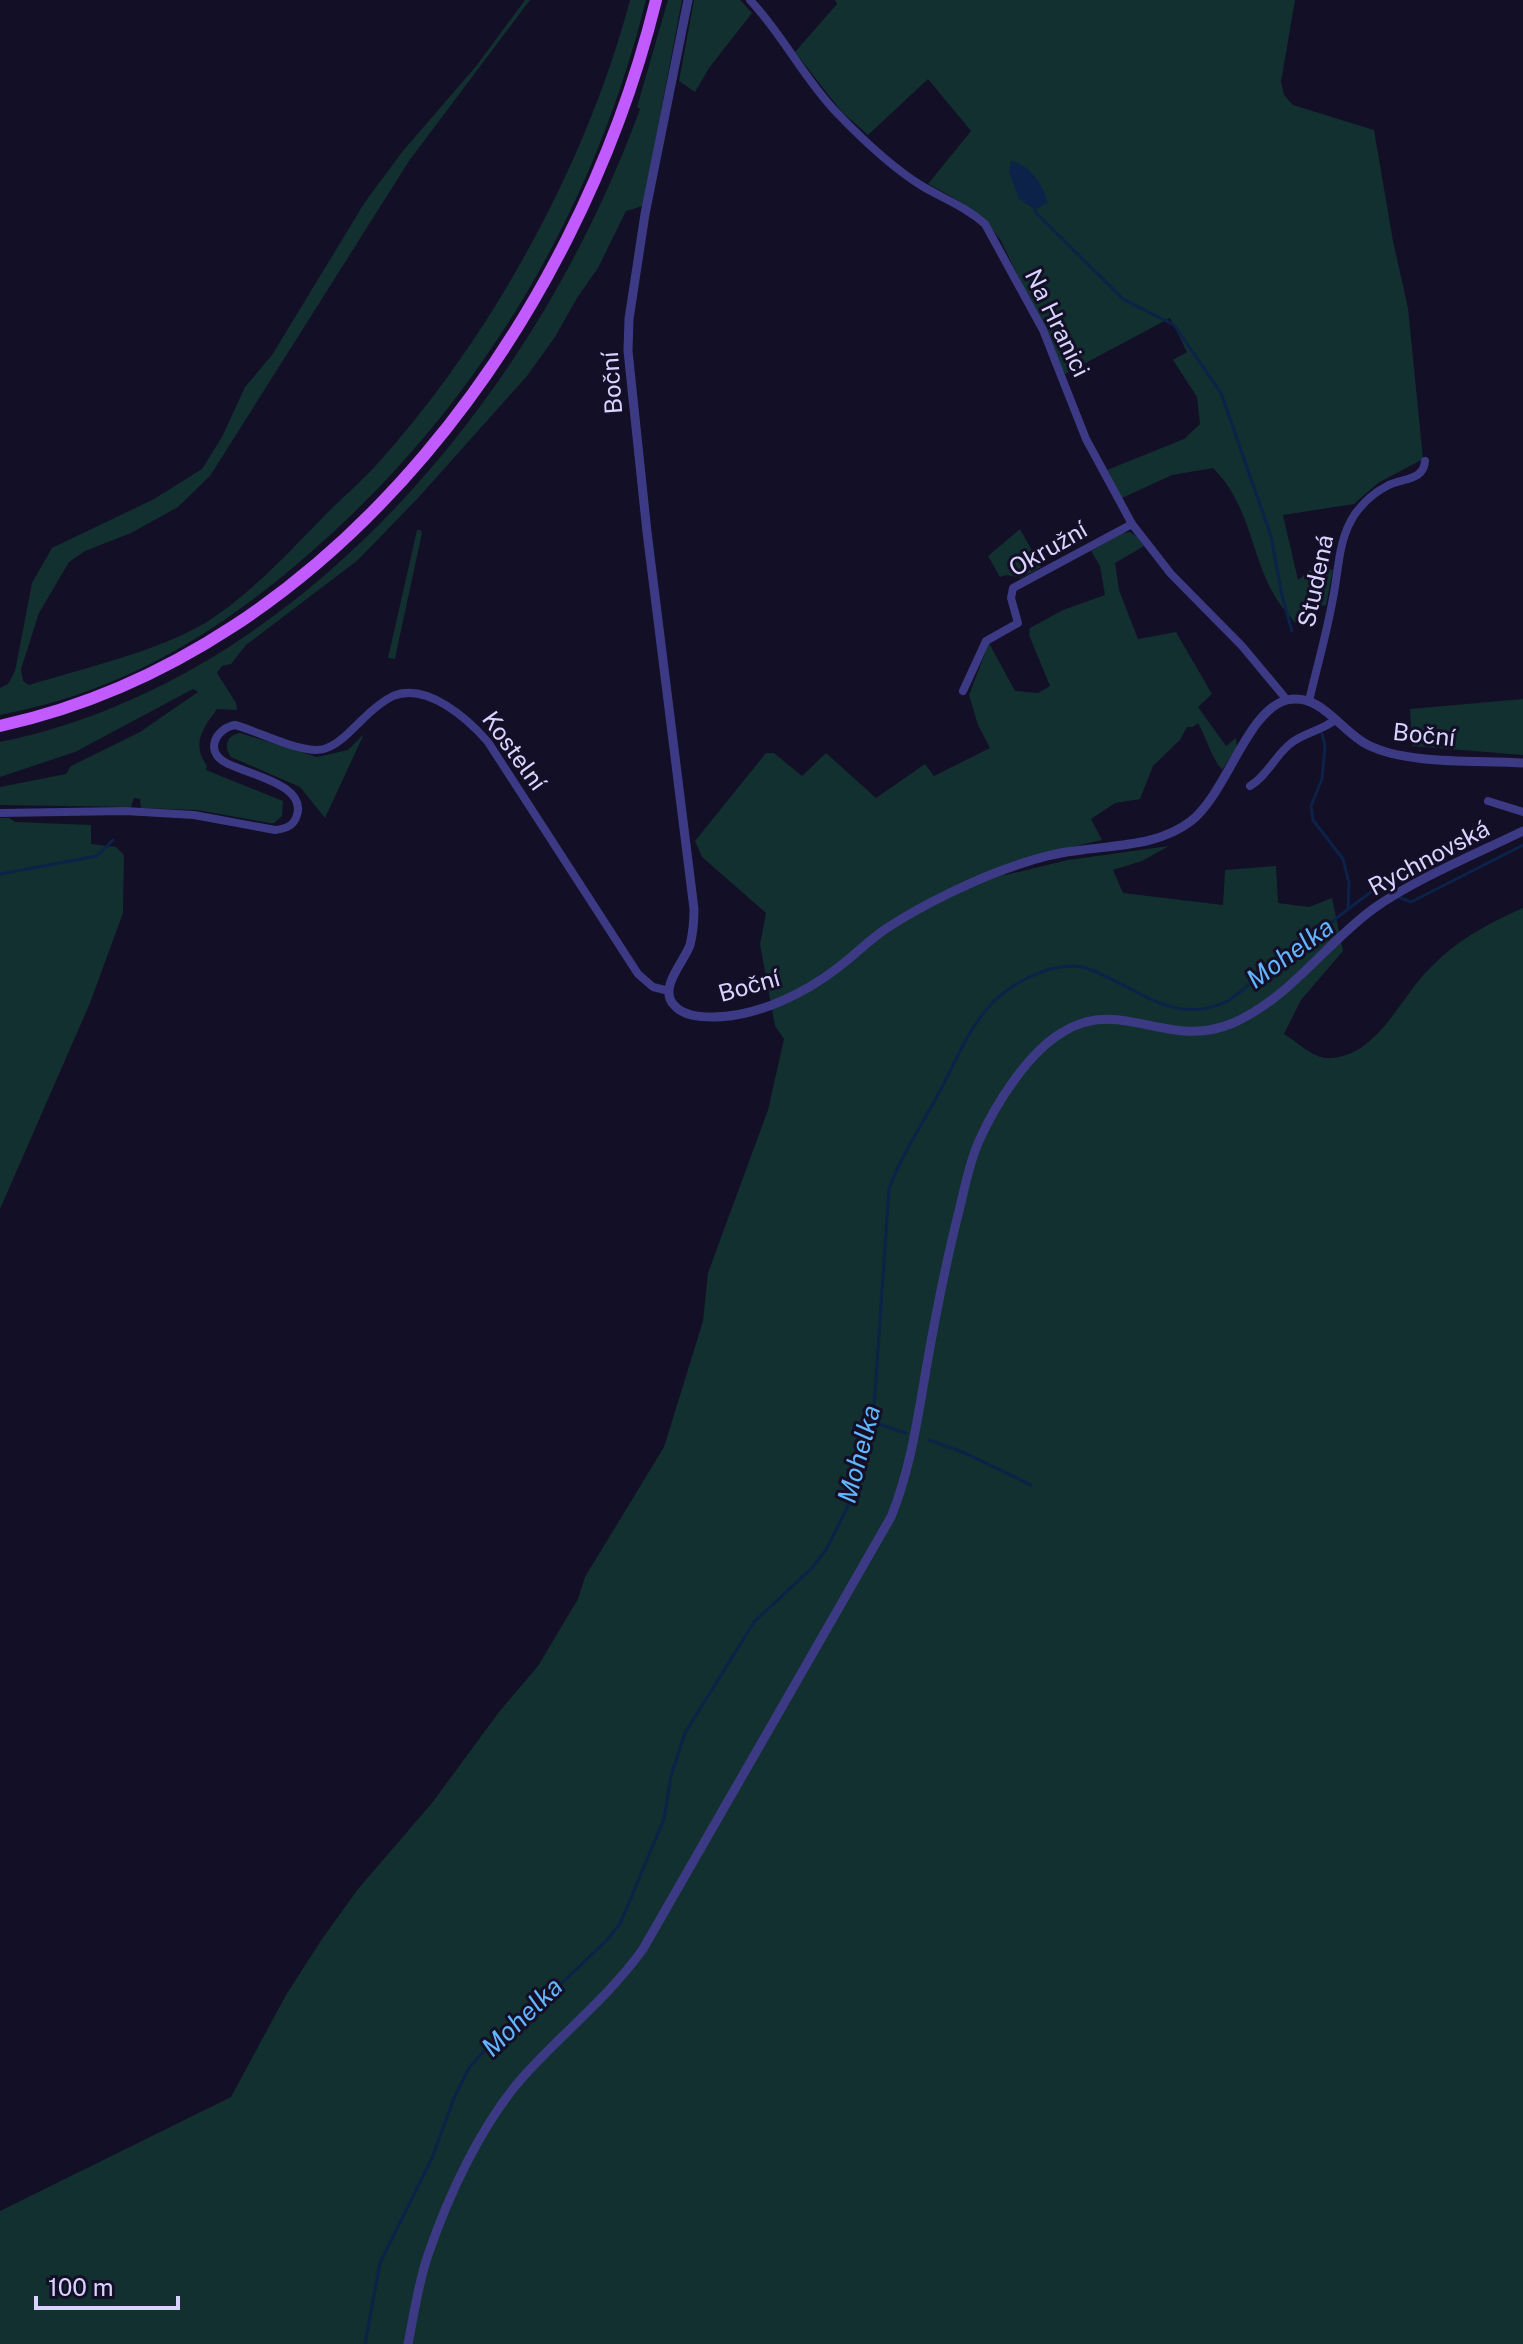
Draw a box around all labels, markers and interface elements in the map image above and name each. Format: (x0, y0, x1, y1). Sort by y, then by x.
street label: Na Hranici (1020, 264, 1096, 381)
street label: Boční (595, 350, 627, 415)
street label: Okružní (1004, 514, 1093, 582)
street label: Studená (1292, 532, 1338, 630)
street label: Kostelní (477, 706, 553, 796)
street label: Boční (1392, 717, 1458, 751)
street label: Rychnovská (1363, 813, 1494, 901)
water label: Mohelka (1240, 911, 1339, 995)
street label: Boční (715, 963, 784, 1007)
water label: Mohelka (831, 1402, 886, 1506)
water label: Mohelka (475, 1971, 568, 2063)
scale bar (36, 2260, 178, 2310)
text: 100 m (48, 2273, 114, 2301)

